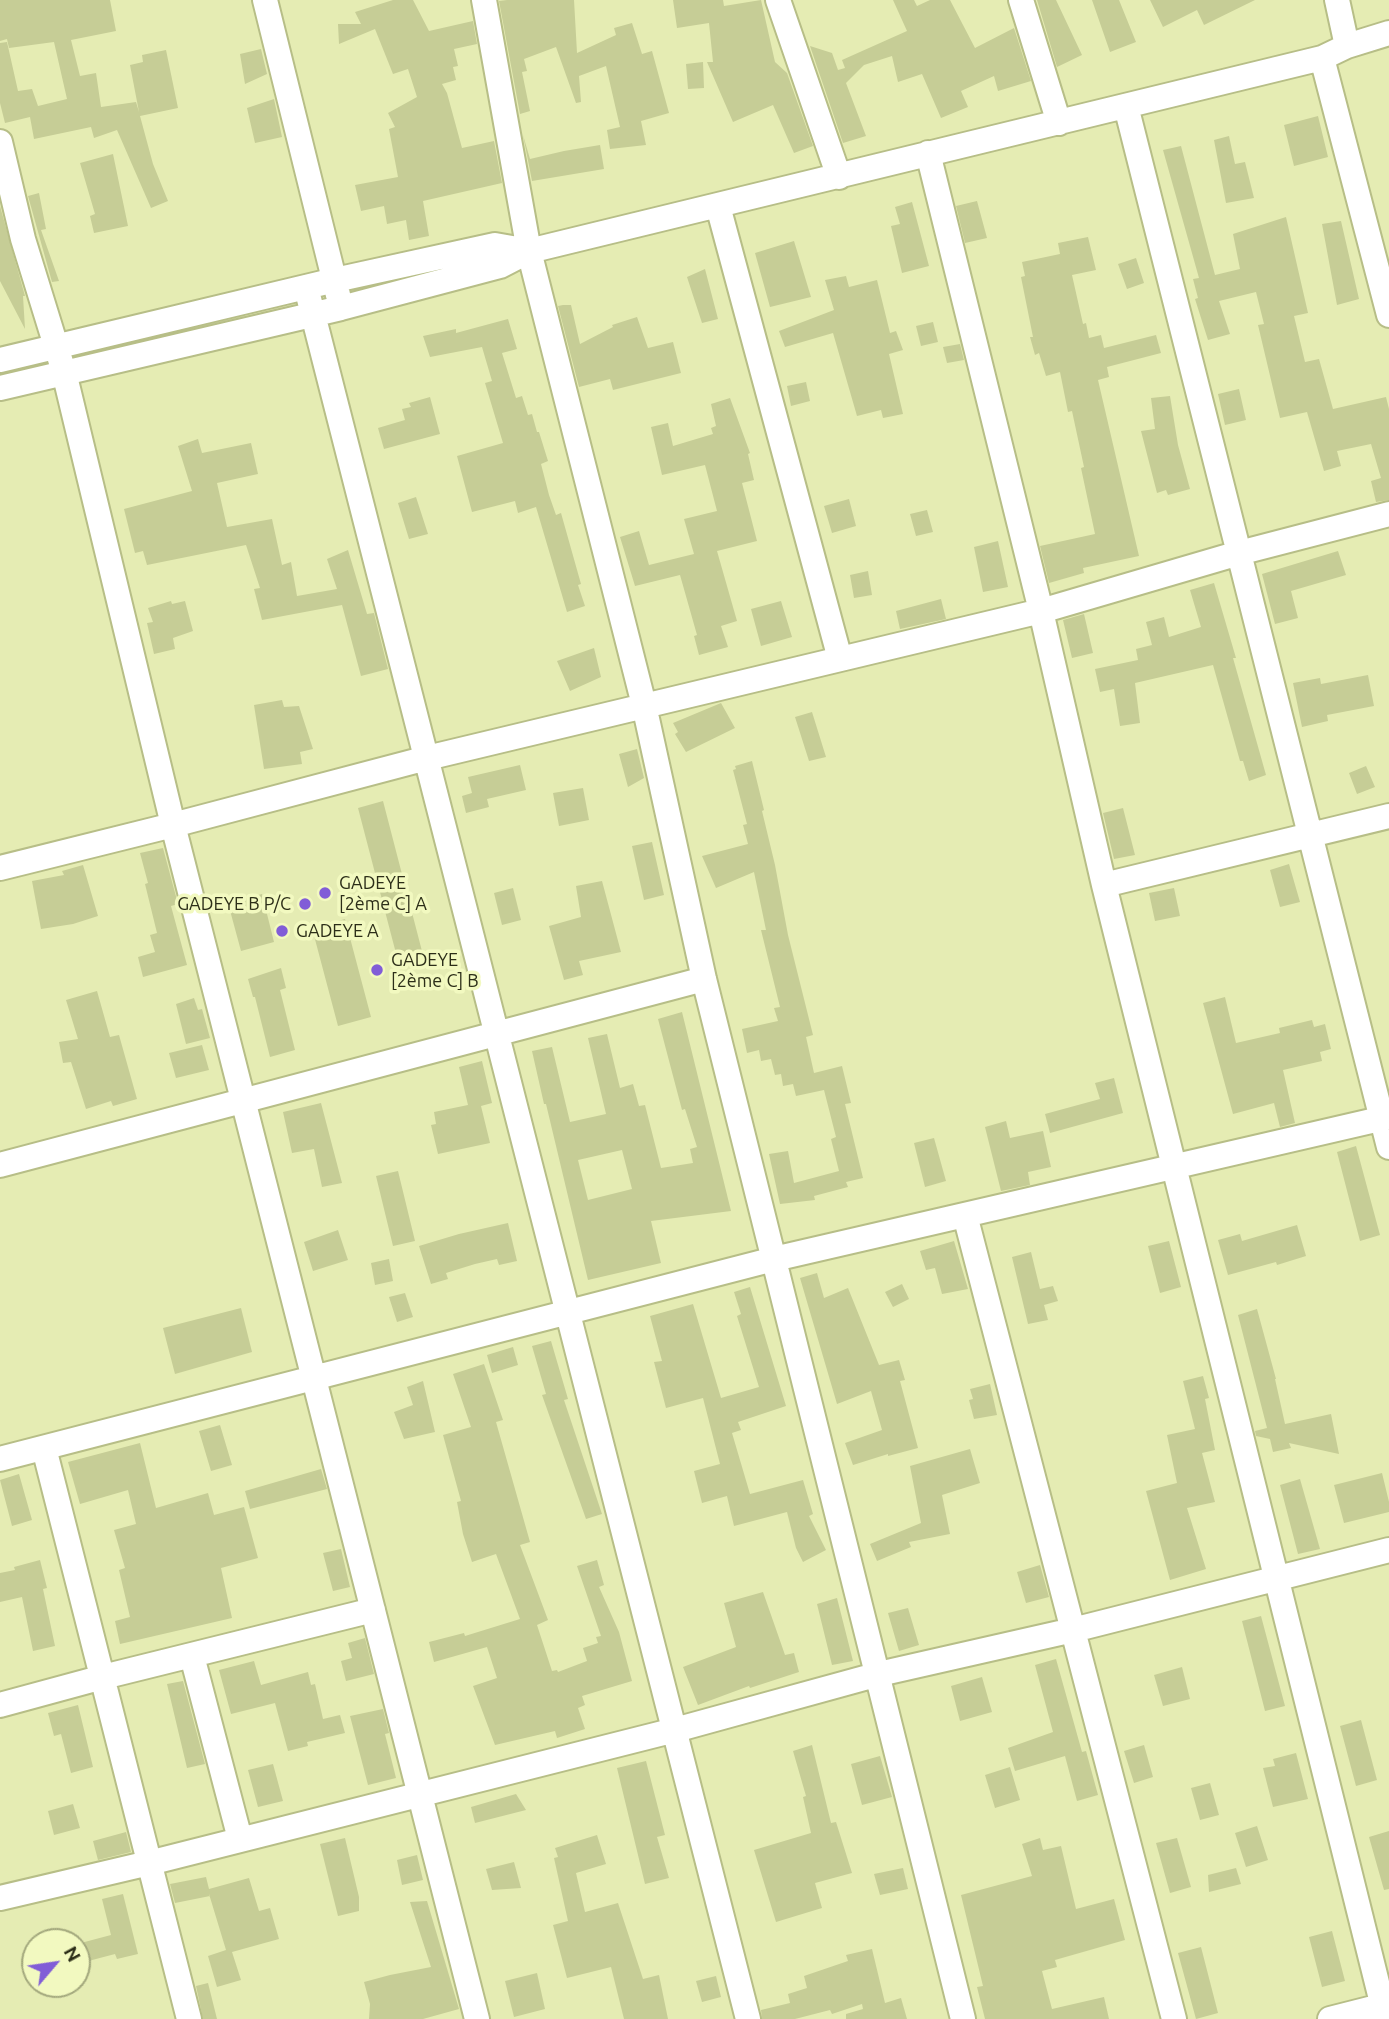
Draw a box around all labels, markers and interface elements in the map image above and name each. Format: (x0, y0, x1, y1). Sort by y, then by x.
place label: GADEYE [2ème C] A (339, 872, 427, 914)
marker: GADEYE [2ème C] A (317, 885, 333, 901)
place label: GADEYE B P/C (177, 893, 291, 915)
marker: GADEYE B P/C (297, 896, 313, 912)
place label: GADEYE A (296, 920, 379, 942)
marker: GADEYE A (274, 923, 290, 939)
place label: GADEYE [2ème C] B (391, 949, 479, 992)
marker: GADEYE [2ème C] B (369, 962, 385, 978)
north arrow (21, 1928, 91, 1998)
text: N (60, 1942, 86, 1965)

